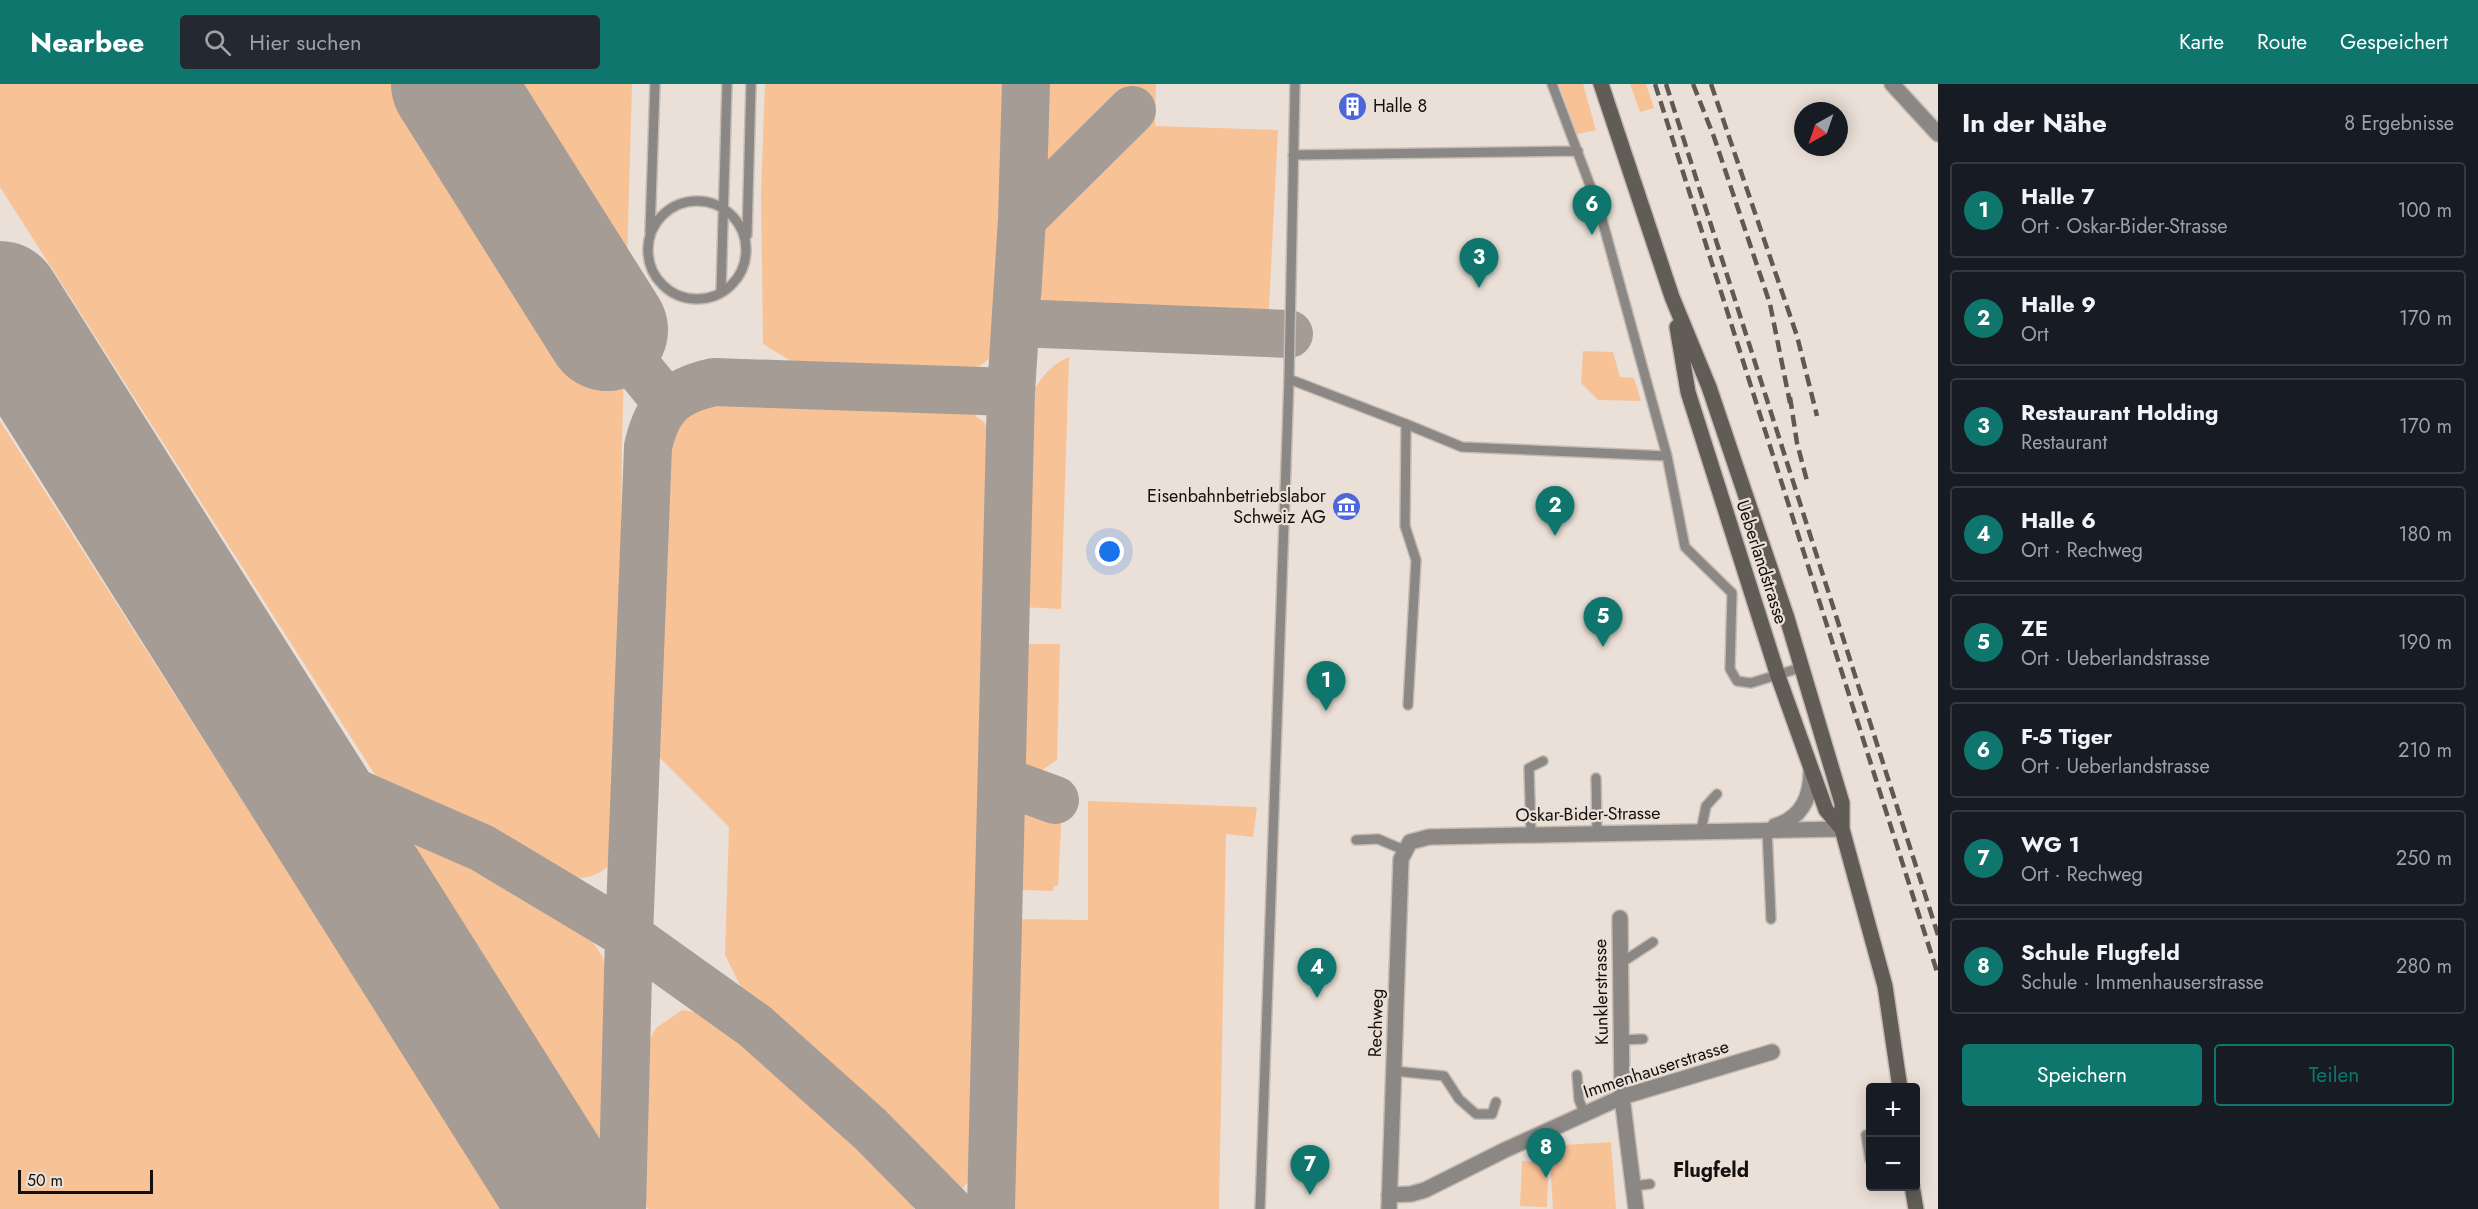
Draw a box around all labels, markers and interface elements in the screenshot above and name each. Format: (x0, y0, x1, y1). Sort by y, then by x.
search box (180, 15, 600, 69)
text: Nearbee (30, 22, 144, 63)
icon: search (201, 26, 234, 59)
text: Hier suchen (249, 26, 362, 58)
text: Karte (2179, 27, 2224, 57)
text: Route (2257, 27, 2307, 57)
text: Gespeichert (2340, 27, 2448, 57)
building icon: Halle 8 (1336, 90, 1368, 122)
place label: Halle 8 (1373, 93, 1427, 119)
north arrow (1794, 102, 1848, 156)
text: In der Nähe (1962, 104, 2107, 142)
text: 8 Ergebnisse (2344, 109, 2454, 138)
text: Halle 7 (2021, 180, 2095, 212)
pin: 6 (1572, 186, 1612, 235)
text: 1 (1978, 196, 1989, 225)
text: 100 m (2397, 196, 2452, 225)
text: Ort · Oskar-Bider-Strasse (2021, 212, 2228, 241)
pin: 3 (1460, 238, 1498, 288)
text: Halle 9 (2021, 288, 2096, 320)
text: 2 (1977, 304, 1990, 333)
text: 170 m (2399, 304, 2452, 333)
text: Ort (2021, 320, 2048, 349)
text: Restaurant Holding (2021, 396, 2218, 428)
text: 3 (1977, 412, 1990, 441)
text: 170 m (2399, 412, 2452, 441)
text: Restaurant (2021, 428, 2107, 457)
place label: Eisenbahnbetriebslabor Schweiz AG (1147, 483, 1327, 530)
pin: 2 (1536, 486, 1574, 536)
museum icon: Eisenbahnbetriebslabor Schweiz AG (1331, 490, 1363, 522)
street label: Ueberlandstrasse (1730, 497, 1794, 627)
text: Halle 6 (2021, 504, 2096, 536)
text: 4 (1977, 520, 1990, 549)
text: 180 m (2398, 520, 2452, 549)
text: Ort · Rechweg (2021, 536, 2143, 565)
your location (1095, 537, 1124, 566)
pin: 5 (1584, 598, 1622, 647)
text: ZE (2021, 612, 2048, 644)
text: 5 (1977, 628, 1990, 657)
text: 190 m (2398, 628, 2452, 657)
text: Ort · Ueberlandstrasse (2021, 644, 2210, 673)
pin: 1 (1306, 662, 1346, 711)
text: F-5 Tiger (2021, 720, 2112, 752)
text: 6 (1977, 736, 1990, 765)
text: 210 m (2398, 736, 2452, 765)
text: Ort · Ueberlandstrasse (2021, 752, 2210, 781)
street label: Oskar-Bider-Strasse (1515, 800, 1661, 828)
text: WG 1 (2021, 828, 2080, 860)
text: 7 (1977, 844, 1990, 873)
text: 250 m (2396, 844, 2452, 873)
text: Ort · Rechweg (2021, 860, 2143, 889)
text: Schule Flugfeld (2021, 936, 2180, 968)
street label: Kunklerstrasse (1587, 939, 1615, 1045)
pin: 4 (1298, 948, 1336, 998)
text: 8 (1977, 952, 1990, 981)
text: 280 m (2396, 952, 2452, 981)
text: Schule · Immenhauserstrasse (2021, 968, 2264, 997)
street label: Rechweg (1362, 988, 1390, 1058)
street label: Immenhauserstrasse (1580, 1033, 1732, 1105)
button: Speichern (1962, 1044, 2202, 1106)
button: Teilen (2214, 1044, 2454, 1106)
map controls (1866, 1083, 1920, 1191)
button: + (1866, 1083, 1920, 1137)
pin: 8 (1526, 1128, 1566, 1178)
button: − (1866, 1137, 1920, 1191)
pin: 7 (1290, 1146, 1330, 1195)
district label: Flugfeld (1673, 1156, 1749, 1185)
scale bar (18, 1167, 153, 1194)
text: 50 m (27, 1169, 63, 1192)

